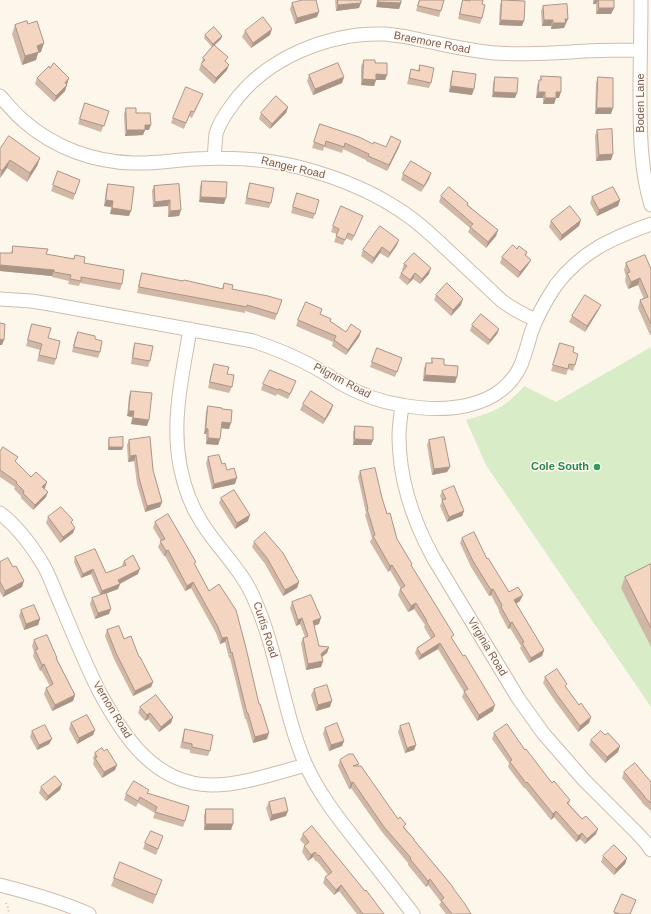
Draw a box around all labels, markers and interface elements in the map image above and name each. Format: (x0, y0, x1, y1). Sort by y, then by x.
street label: Braemore Road (393, 29, 471, 57)
street label: Boden Lane (634, 73, 648, 133)
street label: Ranger Road (260, 154, 326, 182)
street label: Pilgrim Road (311, 360, 373, 402)
place label: Cole South (531, 460, 589, 474)
marker: Cole South (592, 462, 602, 472)
street label: Curtis Road (250, 600, 280, 660)
street label: Virginia Road (464, 615, 510, 679)
street label: Vernon Road (90, 679, 134, 741)

